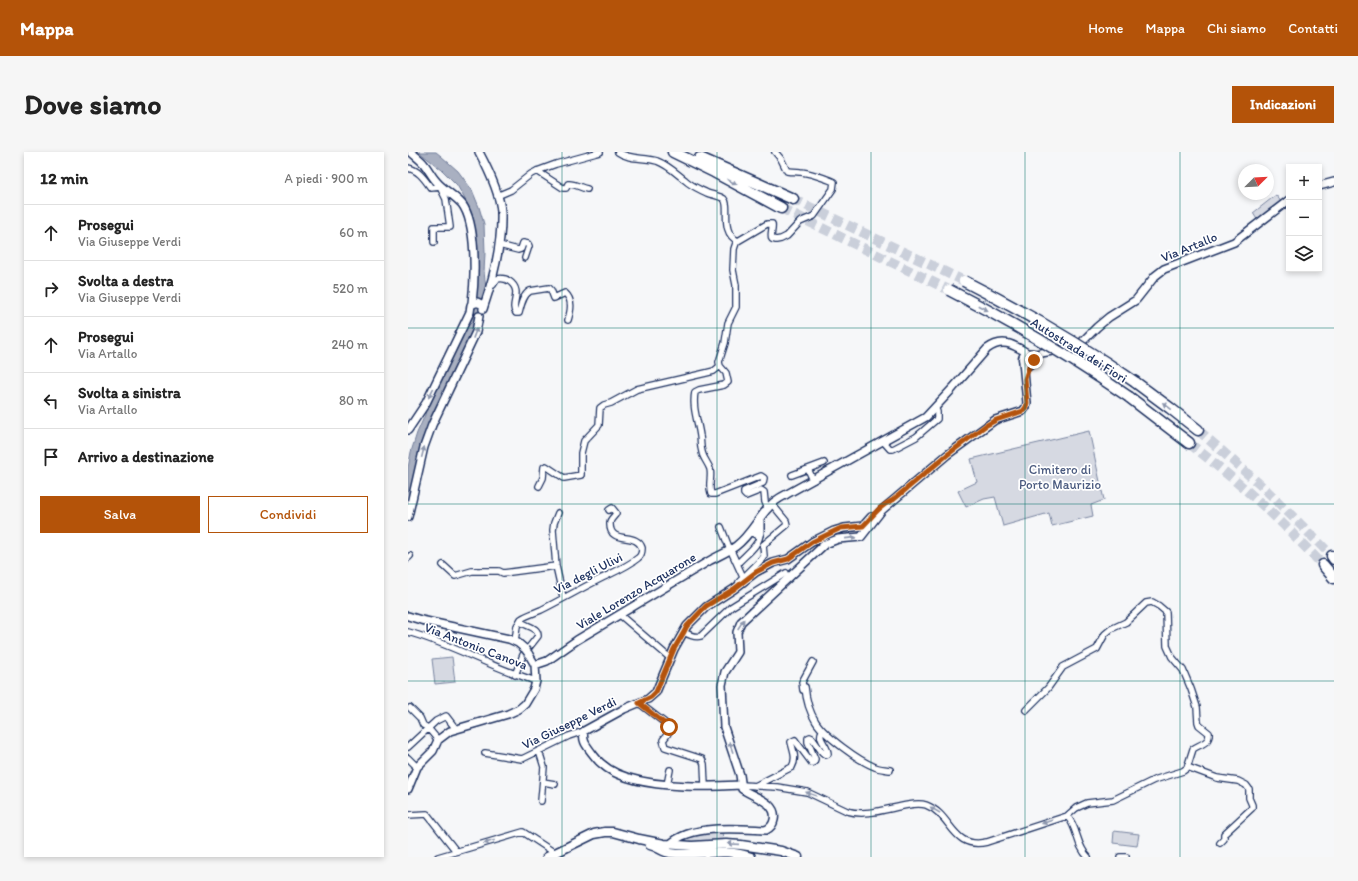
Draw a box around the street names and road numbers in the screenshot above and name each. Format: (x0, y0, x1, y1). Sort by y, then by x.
street label: Via Artallo (1159, 229, 1220, 265)
street label: Autostrada dei Fiori (1028, 314, 1130, 386)
street label: Via degli Ulivi (551, 549, 625, 597)
street label: Viale Lorenzo Acquarone (573, 549, 699, 633)
street label: Via Antonio Canova (422, 619, 530, 673)
street label: Via Giuseppe Verdi (519, 694, 619, 752)

